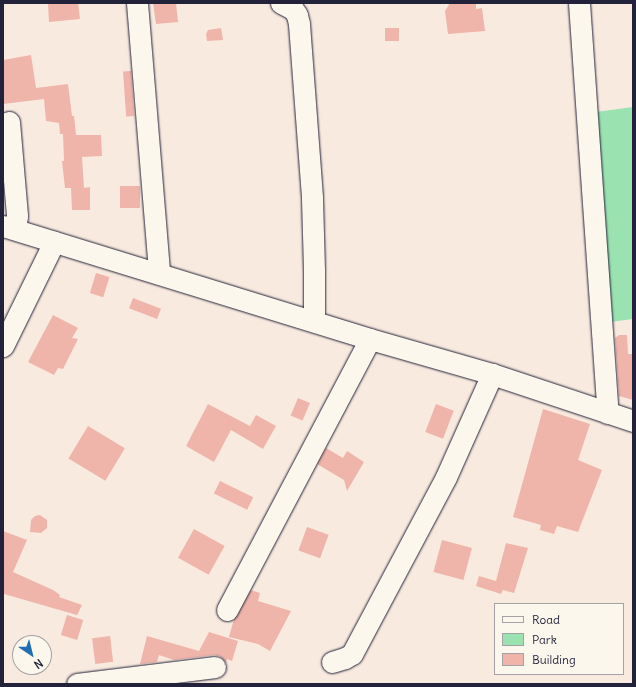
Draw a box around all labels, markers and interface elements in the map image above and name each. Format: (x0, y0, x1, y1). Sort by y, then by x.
legend (494, 603, 624, 675)
text: Road (532, 612, 560, 627)
text: Park (532, 632, 557, 647)
north arrow (12, 635, 52, 675)
text: Building (532, 652, 576, 667)
text: N (31, 656, 45, 672)

